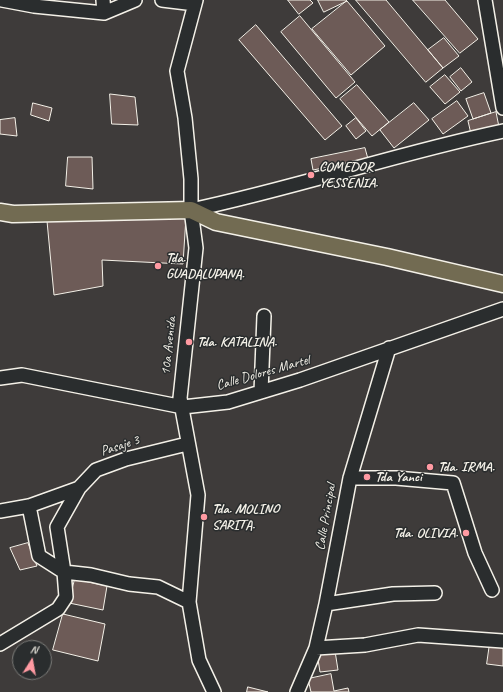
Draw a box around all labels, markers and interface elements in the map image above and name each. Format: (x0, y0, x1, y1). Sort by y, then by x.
place label: COMEDOR YESSENIA. (319, 159, 378, 192)
marker: COMEDOR YESSENIA. (306, 170, 316, 180)
place label: Tda. GUADALUPANA. (166, 250, 244, 282)
marker: Tda. GUADALUPANA. (153, 261, 163, 271)
street label: 10a Avenida (158, 316, 180, 376)
place label: Tda. KATALINA. (197, 334, 277, 350)
marker: Tda. KATALINA. (184, 337, 194, 347)
street label: Calle Dolores Martel (214, 352, 312, 394)
street label: Pasaje 3 (99, 432, 141, 460)
place label: Tda. IRMA. (438, 459, 495, 475)
marker: Tda. IRMA. (425, 462, 435, 472)
place label: Tda Yanci (375, 469, 422, 485)
marker: Tda Yanci (362, 472, 372, 482)
street label: Calle Principal (312, 482, 340, 552)
place label: Tda. MOLINO SARITA. (212, 501, 279, 534)
marker: Tda. MOLINO SARITA. (199, 512, 209, 522)
place label: Tda. OLIVIA. (394, 525, 458, 541)
marker: Tda. OLIVIA. (461, 528, 471, 538)
north arrow (12, 640, 52, 680)
text: N (29, 642, 39, 657)

